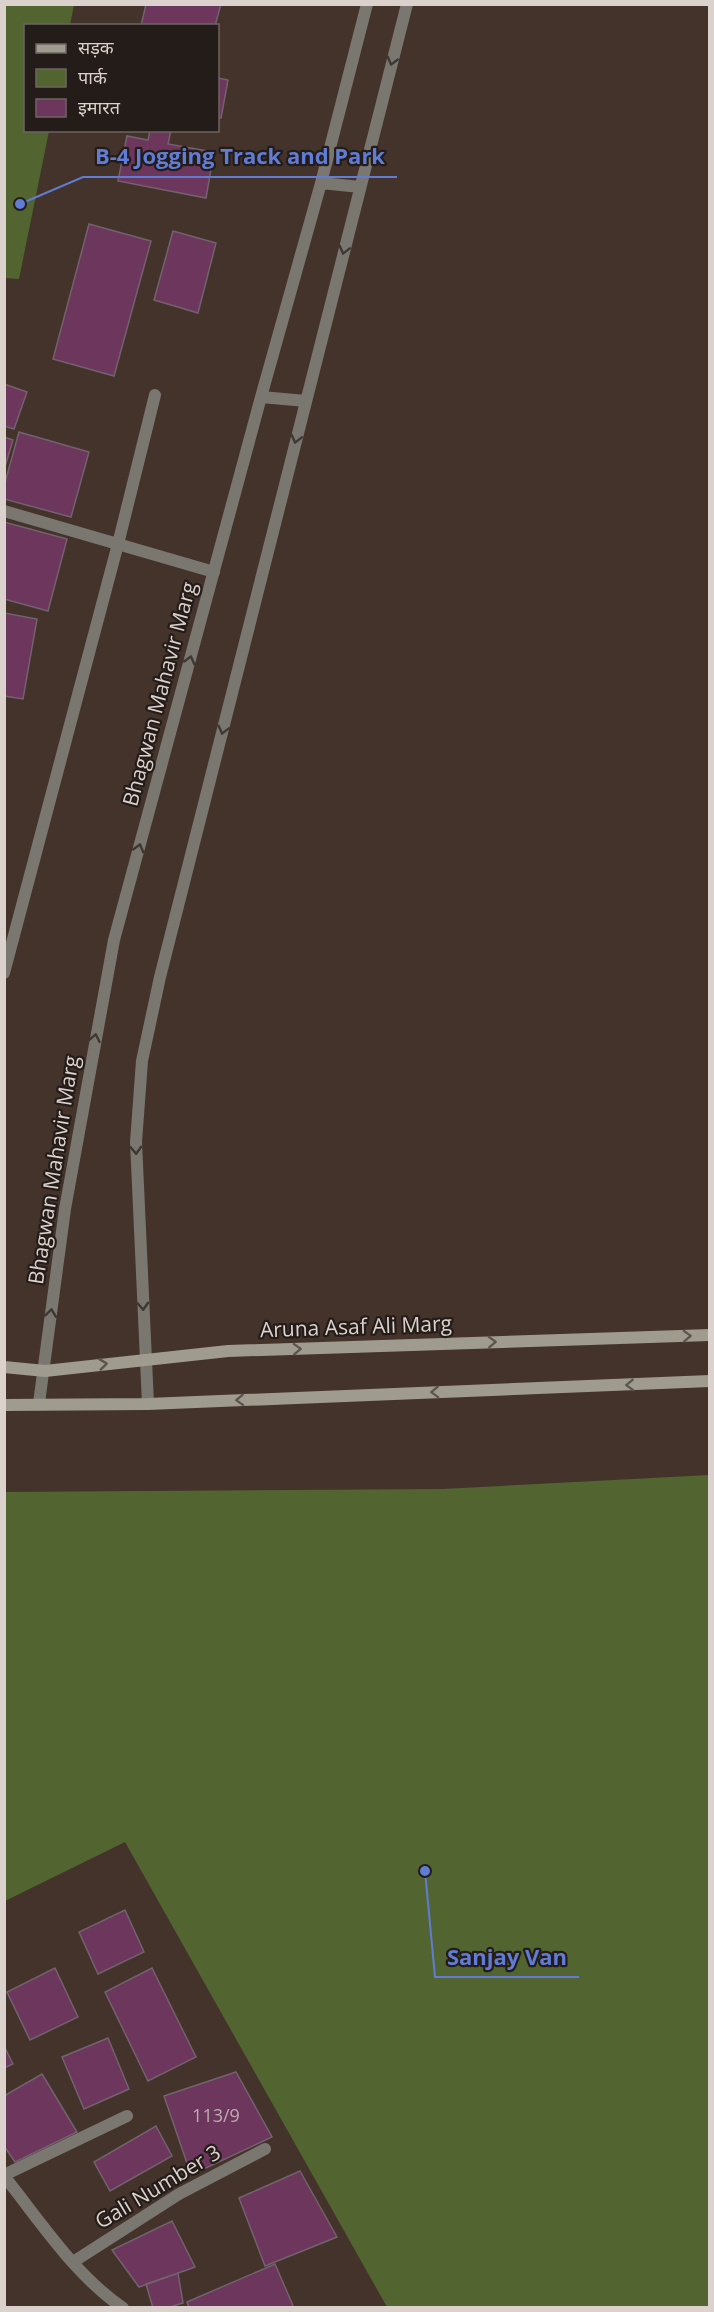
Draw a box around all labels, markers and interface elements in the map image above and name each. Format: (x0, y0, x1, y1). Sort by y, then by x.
legend (24, 24, 219, 132)
text: सड़क (78, 35, 115, 59)
one-way arrow (387, 56, 400, 66)
text: पार्क (78, 65, 108, 89)
text: इमारत (78, 95, 121, 119)
callout: B-4 Jogging Track and Park (83, 137, 397, 177)
text: B-4 Jogging Track and Park (95, 140, 385, 170)
one-way arrow (339, 245, 352, 255)
one-way arrow (291, 434, 304, 444)
street label: Bhagwan Mahavir Marg (116, 578, 202, 809)
one-way arrow (183, 655, 195, 666)
one-way arrow (217, 725, 230, 735)
one-way arrow (131, 843, 144, 853)
one-way arrow (88, 1033, 101, 1043)
street label: Bhagwan Mahavir Marg (21, 1053, 85, 1286)
one-way arrow (130, 1146, 142, 1155)
one-way arrow (137, 1302, 150, 1311)
one-way arrow (45, 1309, 57, 1318)
street label: Aruna Asaf Ali Marg (259, 1309, 452, 1343)
one-way arrow (682, 1329, 691, 1342)
one-way arrow (487, 1336, 496, 1349)
one-way arrow (293, 1343, 302, 1355)
one-way arrow (98, 1358, 107, 1371)
one-way arrow (626, 1378, 635, 1391)
one-way arrow (431, 1386, 440, 1399)
one-way arrow (236, 1394, 245, 1407)
callout: Sanjay Van (435, 1937, 579, 1977)
text: Sanjay Van (447, 1941, 567, 1971)
house number: 113/9 (192, 2103, 240, 2127)
street label: Gali Number 3 (89, 2138, 225, 2235)

